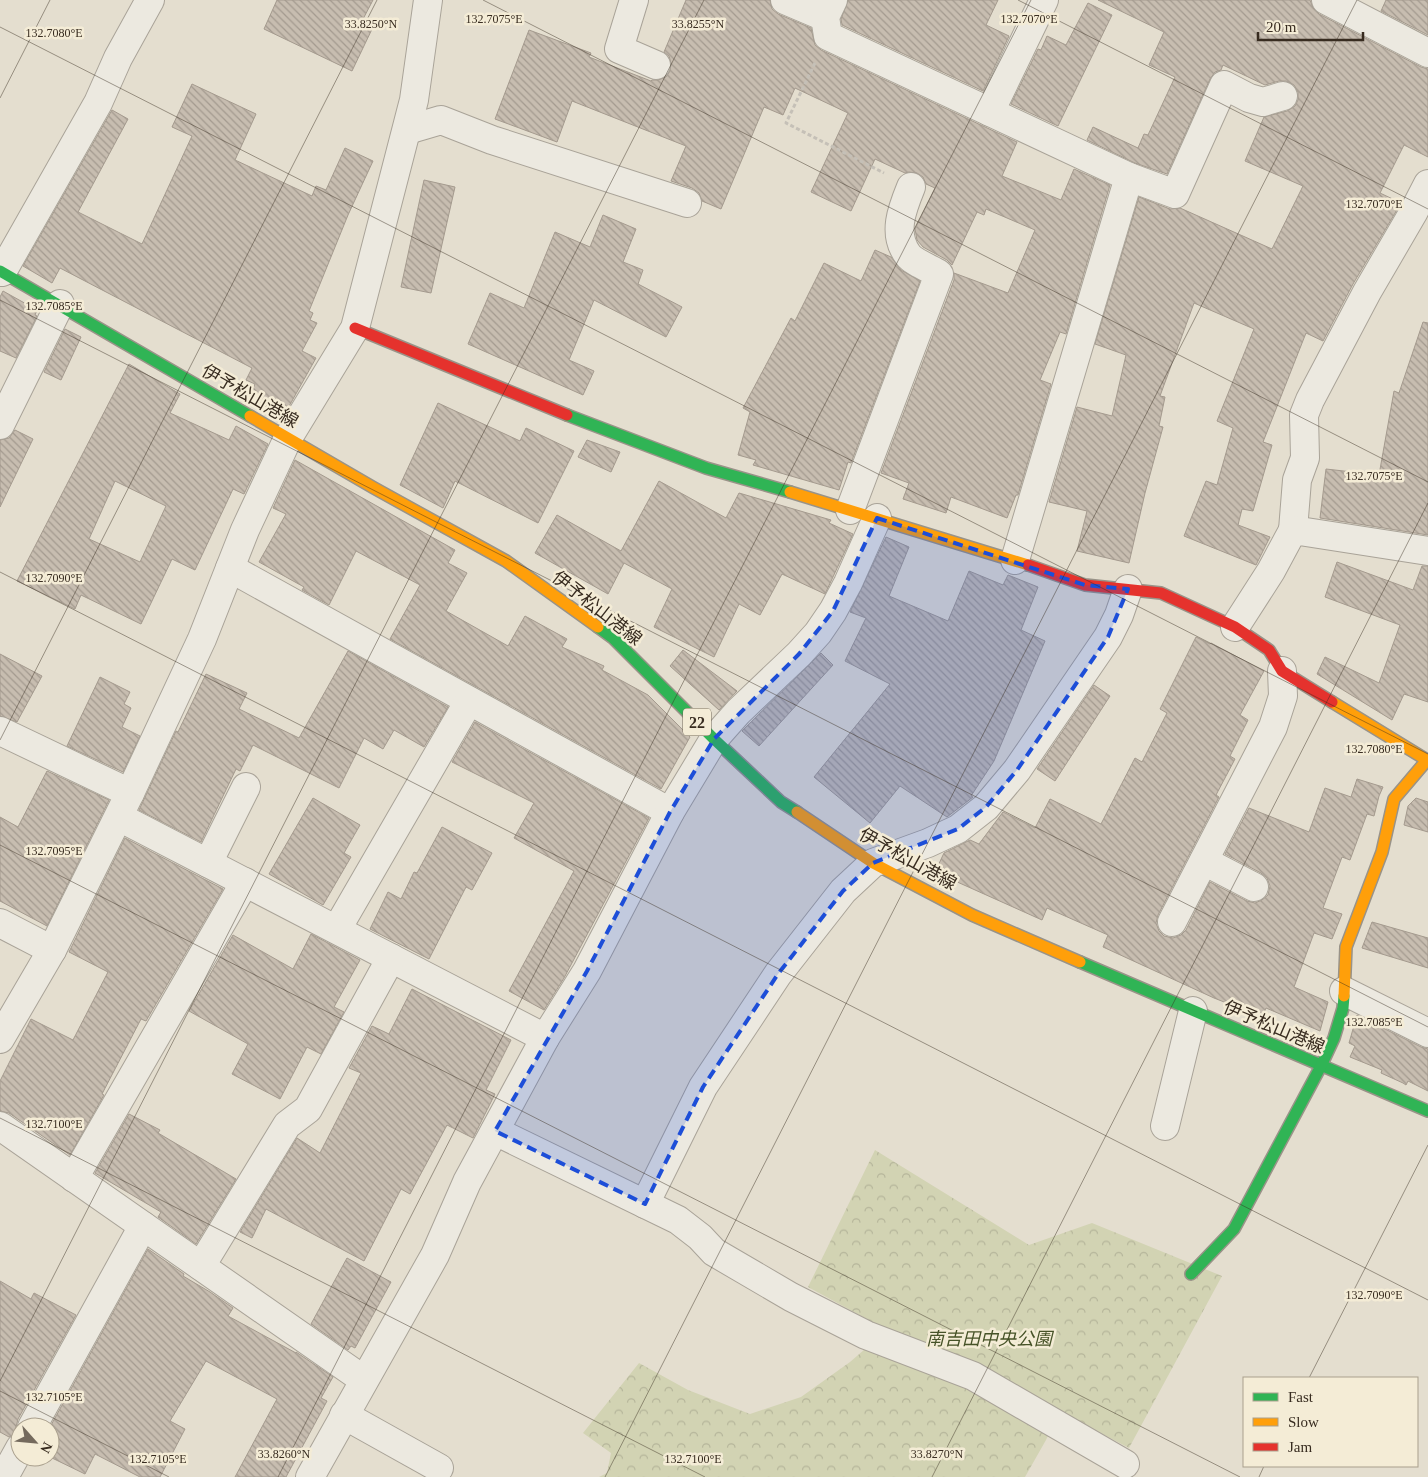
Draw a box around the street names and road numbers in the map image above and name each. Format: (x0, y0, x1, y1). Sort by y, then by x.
street label: 伊予松山港線 (198, 360, 302, 432)
street label: 伊予松山港線 (548, 567, 646, 649)
road number: 22 (683, 709, 711, 736)
street label: 伊予松山港線 (856, 824, 960, 894)
street label: 伊予松山港線 (1220, 997, 1328, 1057)

